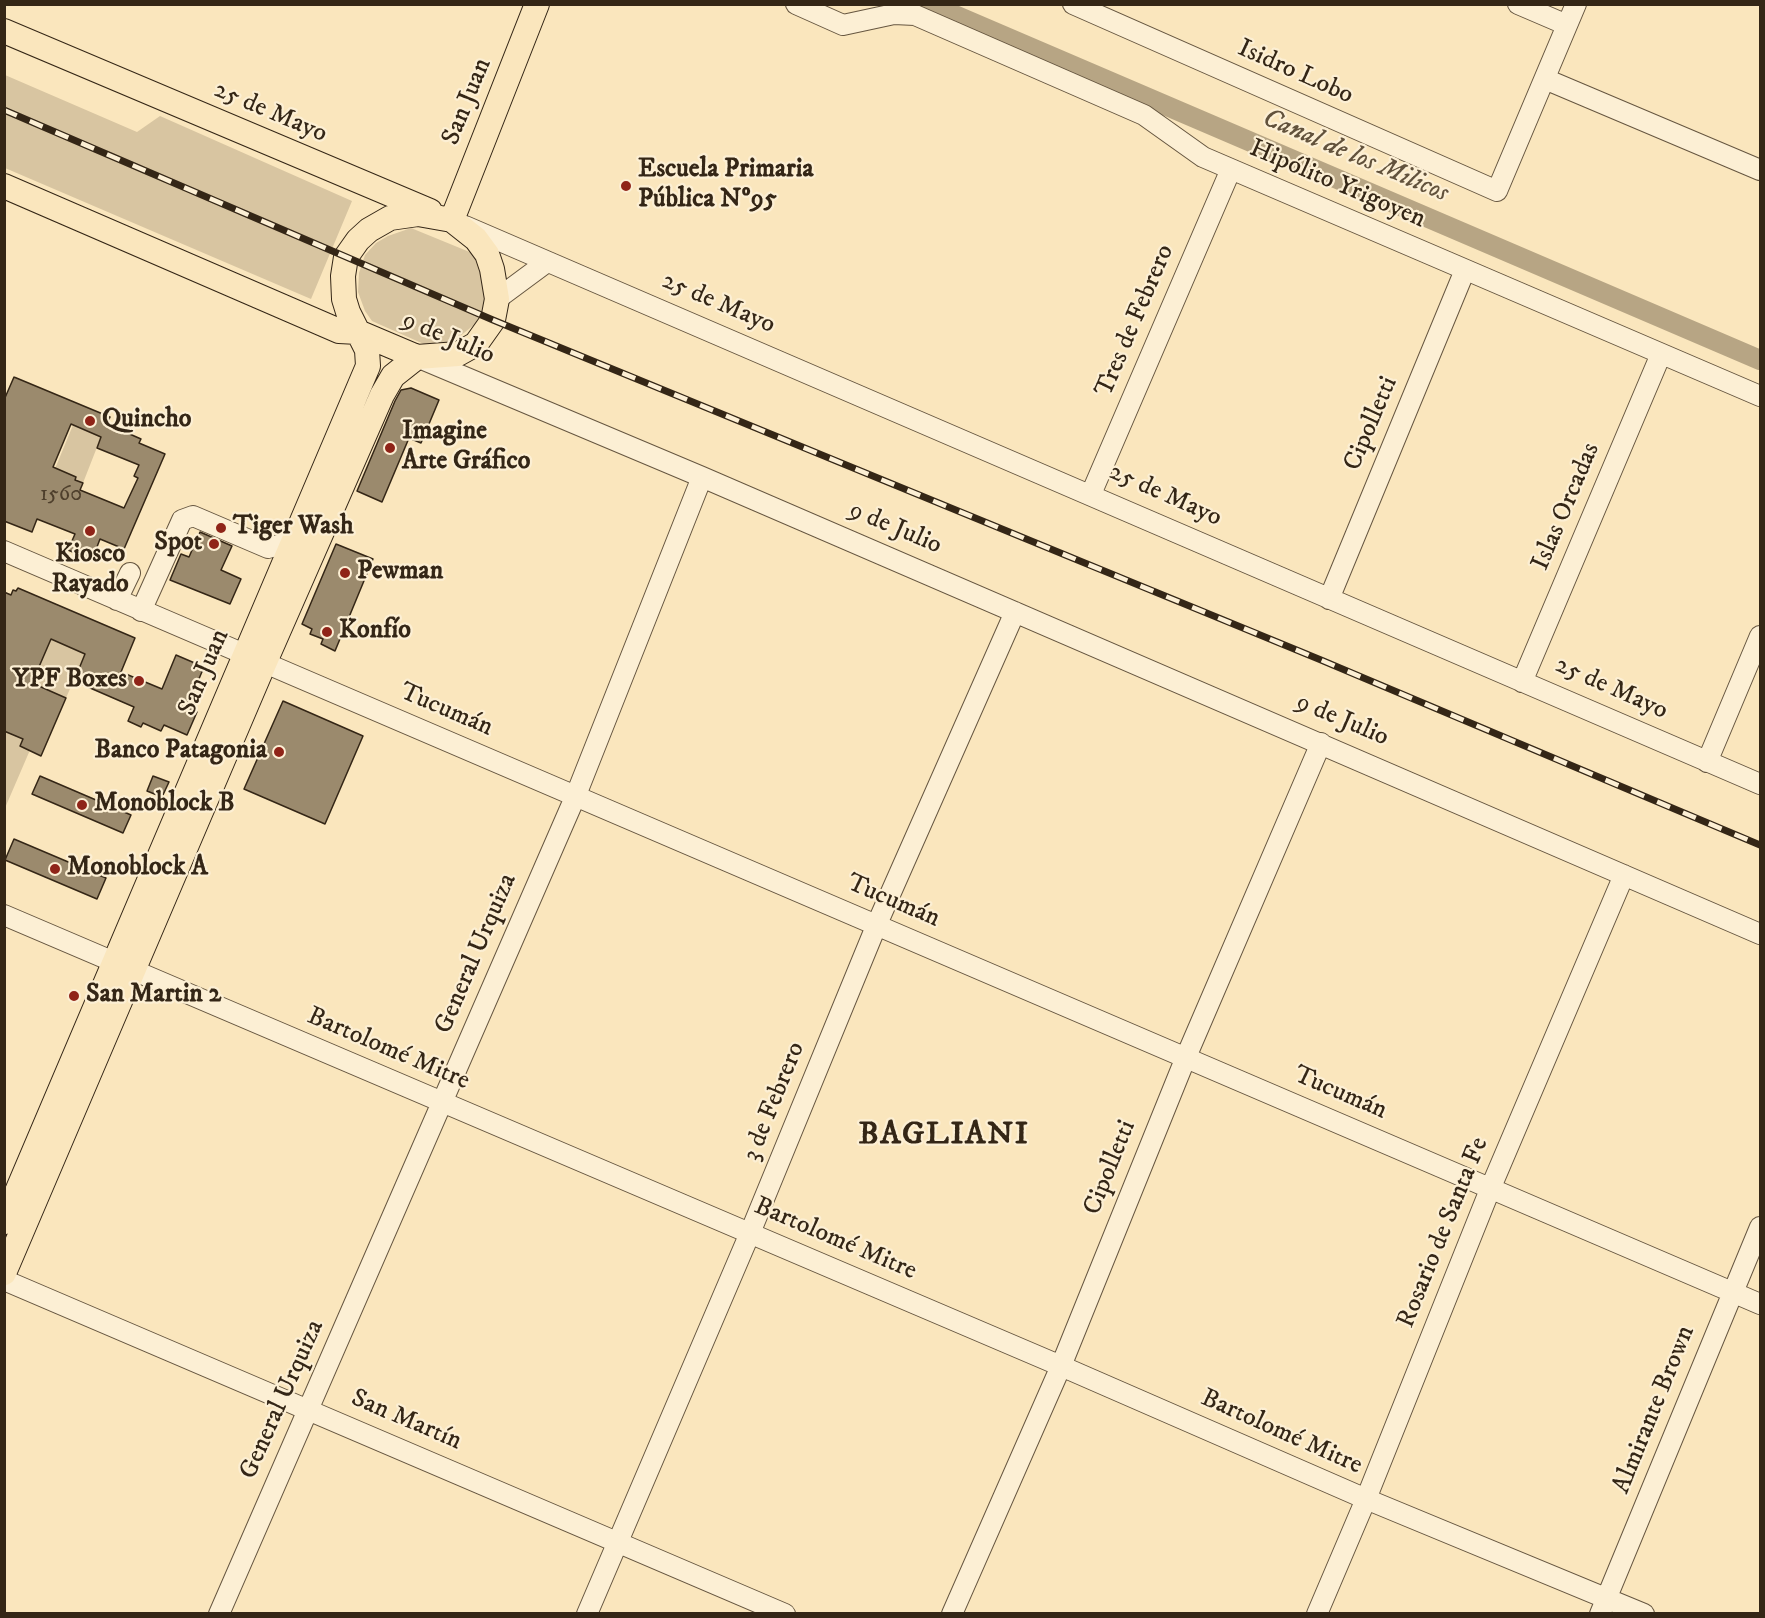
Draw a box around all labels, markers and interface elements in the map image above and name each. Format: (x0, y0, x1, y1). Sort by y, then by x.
street label: Isidro Lobo (1232, 34, 1358, 112)
street label: San Juan (437, 54, 499, 150)
street label: 25 de Mayo (209, 75, 331, 151)
water label: Canal de los Milicos (1257, 103, 1453, 211)
street label: Hipólito Yrigoyen (1244, 134, 1430, 236)
place label: Escuela Primaria Pública Nº95 (638, 155, 814, 216)
marker: Escuela Primaria Pública Nº95 (619, 179, 633, 193)
street label: Tres de Febrero (1090, 240, 1182, 402)
street label: 25 de Mayo (657, 266, 779, 342)
street label: 9 de Julio (397, 306, 499, 372)
street label: Cipolletti (1338, 372, 1406, 476)
place label: Quincho (102, 405, 191, 437)
marker: Quincho (83, 414, 97, 428)
place label: Imagine Arte Gráfico (402, 417, 530, 478)
street label: Islas Orcadas (1526, 439, 1608, 575)
marker: Imagine Arte Gráfico (383, 441, 397, 455)
street label: 25 de Mayo (1104, 457, 1226, 535)
house number: 1560 (40, 482, 82, 508)
street label: 9 de Julio (844, 496, 946, 562)
place label: Tiger Wash (233, 512, 354, 544)
marker: Tiger Wash (214, 521, 228, 535)
marker: Kiosco Rayado (83, 524, 97, 538)
place label: Spot (154, 528, 202, 560)
marker: Spot (207, 537, 221, 551)
place label: Kiosco Rayado (51, 540, 129, 602)
place label: Pewman (357, 557, 443, 589)
marker: Pewman (338, 566, 352, 580)
place label: Konfío (339, 616, 411, 648)
street label: San Juan (173, 625, 237, 721)
marker: Konfío (320, 625, 334, 639)
street label: 25 de Mayo (1550, 650, 1672, 728)
place label: YPF Boxes (13, 665, 127, 697)
marker: YPF Boxes (132, 674, 146, 688)
street label: Tucumán (395, 677, 497, 745)
street label: 9 de Julio (1291, 688, 1393, 754)
place label: Banco Patagonia (94, 736, 267, 768)
marker: Banco Patagonia (272, 745, 286, 759)
place label: Monoblock B (94, 789, 235, 821)
marker: Monoblock B (75, 798, 89, 812)
place label: Monoblock A (67, 853, 208, 885)
marker: Monoblock A (48, 862, 62, 876)
street label: Tucumán (842, 868, 944, 936)
street label: General Urquiza (429, 869, 525, 1039)
place label: San Martin 2 (86, 980, 221, 1012)
marker: San Martin 2 (67, 989, 81, 1003)
street label: Bartolomé Mitre (302, 1002, 474, 1098)
street label: 3 de Febrero (737, 1038, 813, 1166)
street label: Tucumán (1289, 1060, 1391, 1128)
street label: Cipolletti (1078, 1116, 1144, 1220)
district label: BAGLIANI (859, 1117, 1029, 1155)
street label: Rosario de Santa Fe (1392, 1133, 1496, 1333)
street label: Bartolomé Mitre (749, 1192, 921, 1288)
street label: General Urquiza (234, 1316, 332, 1484)
street label: Almirante Brown (1607, 1322, 1703, 1498)
street label: Bartolomé Mitre (1195, 1383, 1367, 1483)
street label: San Martín (346, 1384, 466, 1458)

